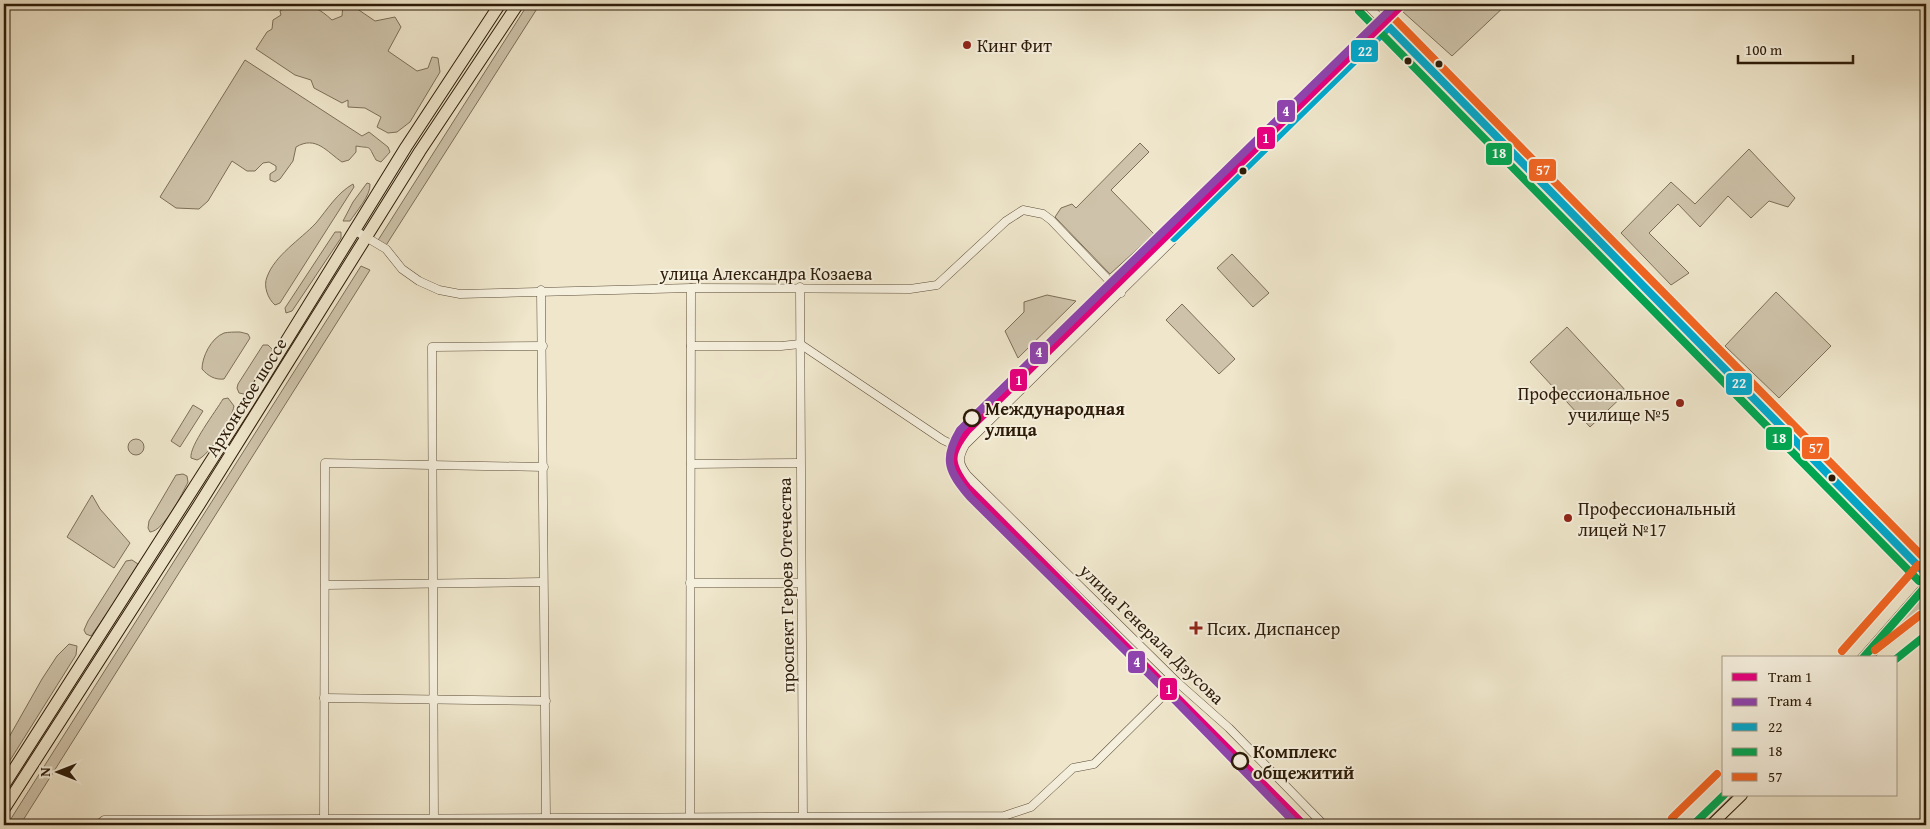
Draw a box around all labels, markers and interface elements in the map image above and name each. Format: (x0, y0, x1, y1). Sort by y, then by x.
place label: Кинг Фит (977, 32, 1052, 59)
scale bar (1738, 32, 1852, 64)
marker: Кинг Фит (961, 39, 973, 51)
line badge: 22 (1350, 39, 1379, 63)
text: 100 m (1745, 39, 1783, 60)
text: 22 (1358, 41, 1372, 61)
unlabelled marker (1403, 56, 1413, 66)
unlabelled marker (1434, 59, 1444, 69)
line badge: 4 (1276, 99, 1296, 123)
text: 4 (1282, 101, 1290, 121)
line badge: 1 (1256, 126, 1276, 150)
text: 1 (1262, 128, 1270, 148)
line badge: 18 (1485, 142, 1513, 166)
text: 18 (1492, 143, 1506, 163)
line badge: 57 (1528, 158, 1557, 182)
text: 57 (1536, 160, 1550, 180)
unlabelled marker (1238, 166, 1248, 176)
street label: улица Александра Козаева (659, 260, 873, 287)
street label: Архонское шоссе (199, 332, 293, 462)
line badge: 4 (1029, 341, 1049, 365)
text: 4 (1035, 342, 1043, 362)
line badge: 1 (1009, 368, 1028, 392)
text: 1 (1015, 370, 1023, 390)
line badge: 22 (1725, 372, 1753, 396)
text: 22 (1732, 373, 1746, 393)
place label: Профессиональное училище №5 (1518, 380, 1670, 428)
place label: Международная улица (984, 395, 1125, 443)
marker: Профессиональное училище №5 (1674, 397, 1686, 409)
marker: Международная улица (963, 409, 981, 427)
line badge: 18 (1765, 426, 1793, 451)
text: 18 (1772, 428, 1786, 448)
line badge: 57 (1801, 436, 1830, 460)
text: 57 (1809, 438, 1823, 458)
unlabelled marker (1827, 473, 1837, 483)
street label: проспект Героев Отечества (771, 477, 801, 693)
place label: Профессиональный лицей №17 (1578, 495, 1736, 543)
marker: Профессиональный лицей №17 (1562, 512, 1574, 524)
street label: улица Генерала Дзусова (1073, 557, 1231, 711)
place label: Псих. Диспансер (1207, 615, 1341, 642)
marker: Псих. Диспансер (1189, 621, 1203, 635)
line badge: 4 (1127, 650, 1146, 674)
text: 4 (1133, 652, 1141, 672)
legend (1722, 656, 1898, 796)
text: Tram 1 (1768, 666, 1812, 687)
line badge: 1 (1159, 677, 1178, 701)
text: 1 (1165, 679, 1173, 699)
text: Tram 4 (1768, 690, 1812, 711)
text: 22 (1768, 716, 1782, 737)
place label: Комплекс общежитий (1253, 738, 1354, 786)
text: 18 (1768, 740, 1782, 761)
north arrow (32, 746, 82, 796)
marker: Комплекс общежитий (1231, 752, 1249, 770)
text: 57 (1768, 766, 1782, 787)
text: N (35, 767, 55, 777)

